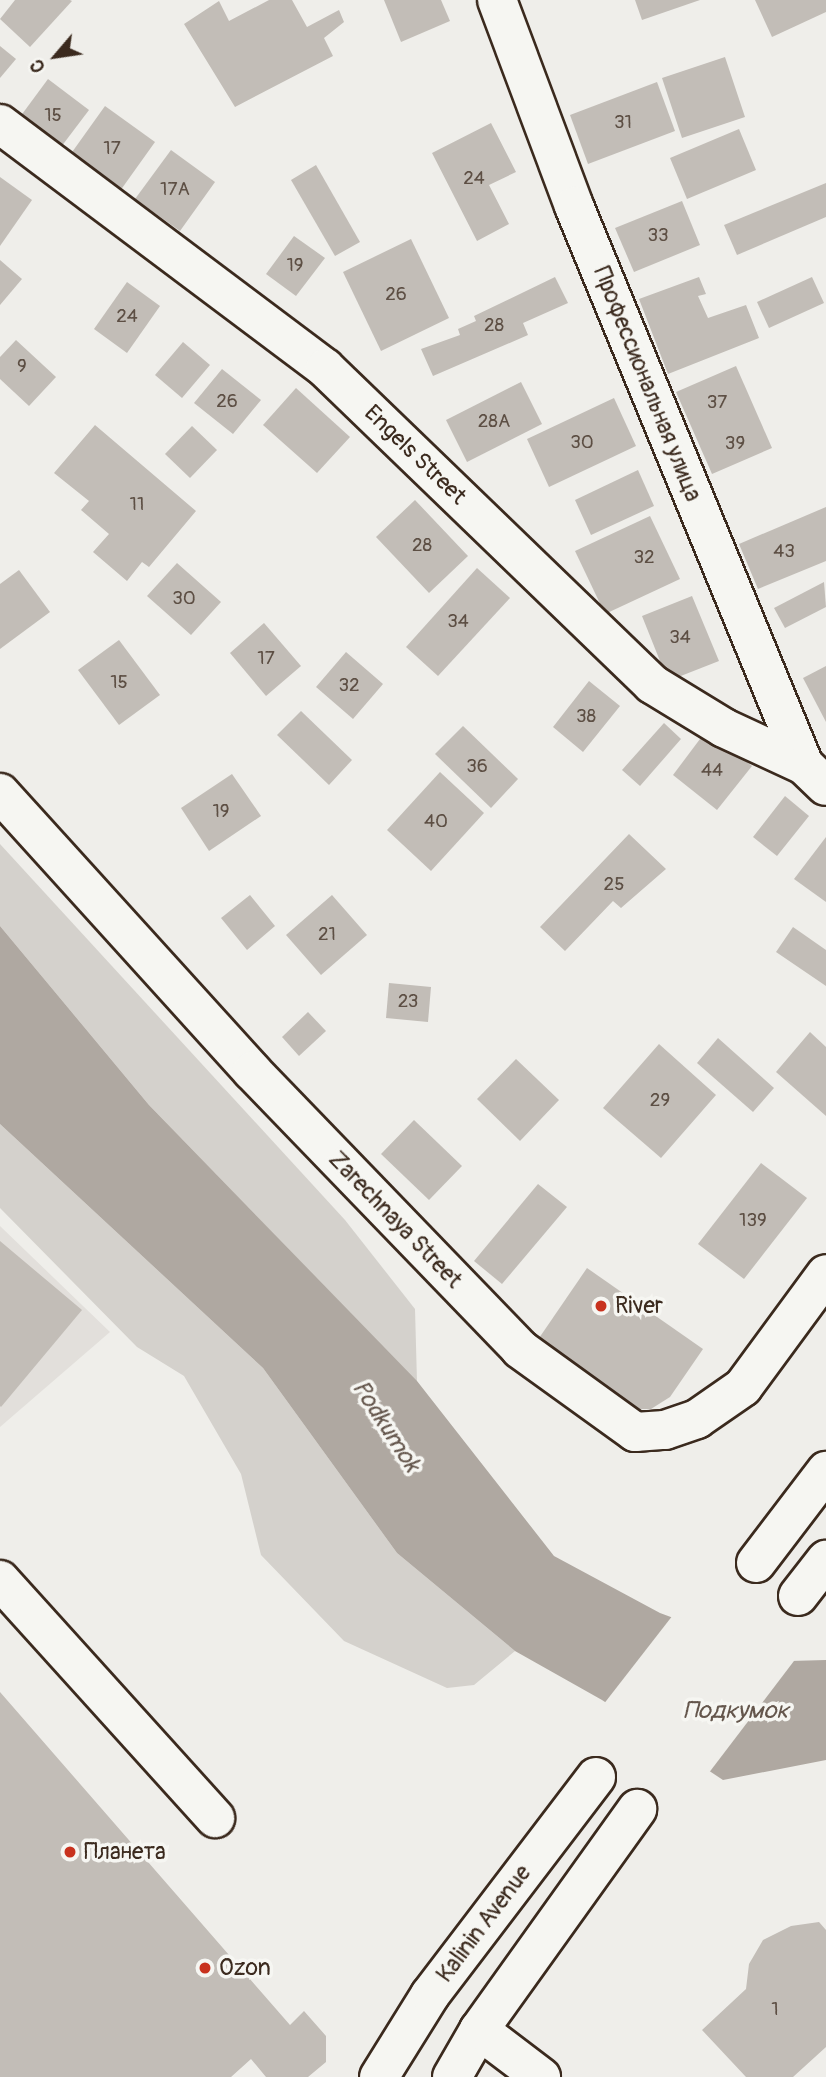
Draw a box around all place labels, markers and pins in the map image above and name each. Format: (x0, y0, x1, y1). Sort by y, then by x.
place label: River (615, 1292, 663, 1320)
marker: River (593, 1298, 609, 1314)
place label: Планета (84, 1838, 166, 1866)
marker: Планета (62, 1844, 78, 1860)
place label: Ozon (219, 1954, 271, 1982)
marker: Ozon (197, 1960, 213, 1976)

